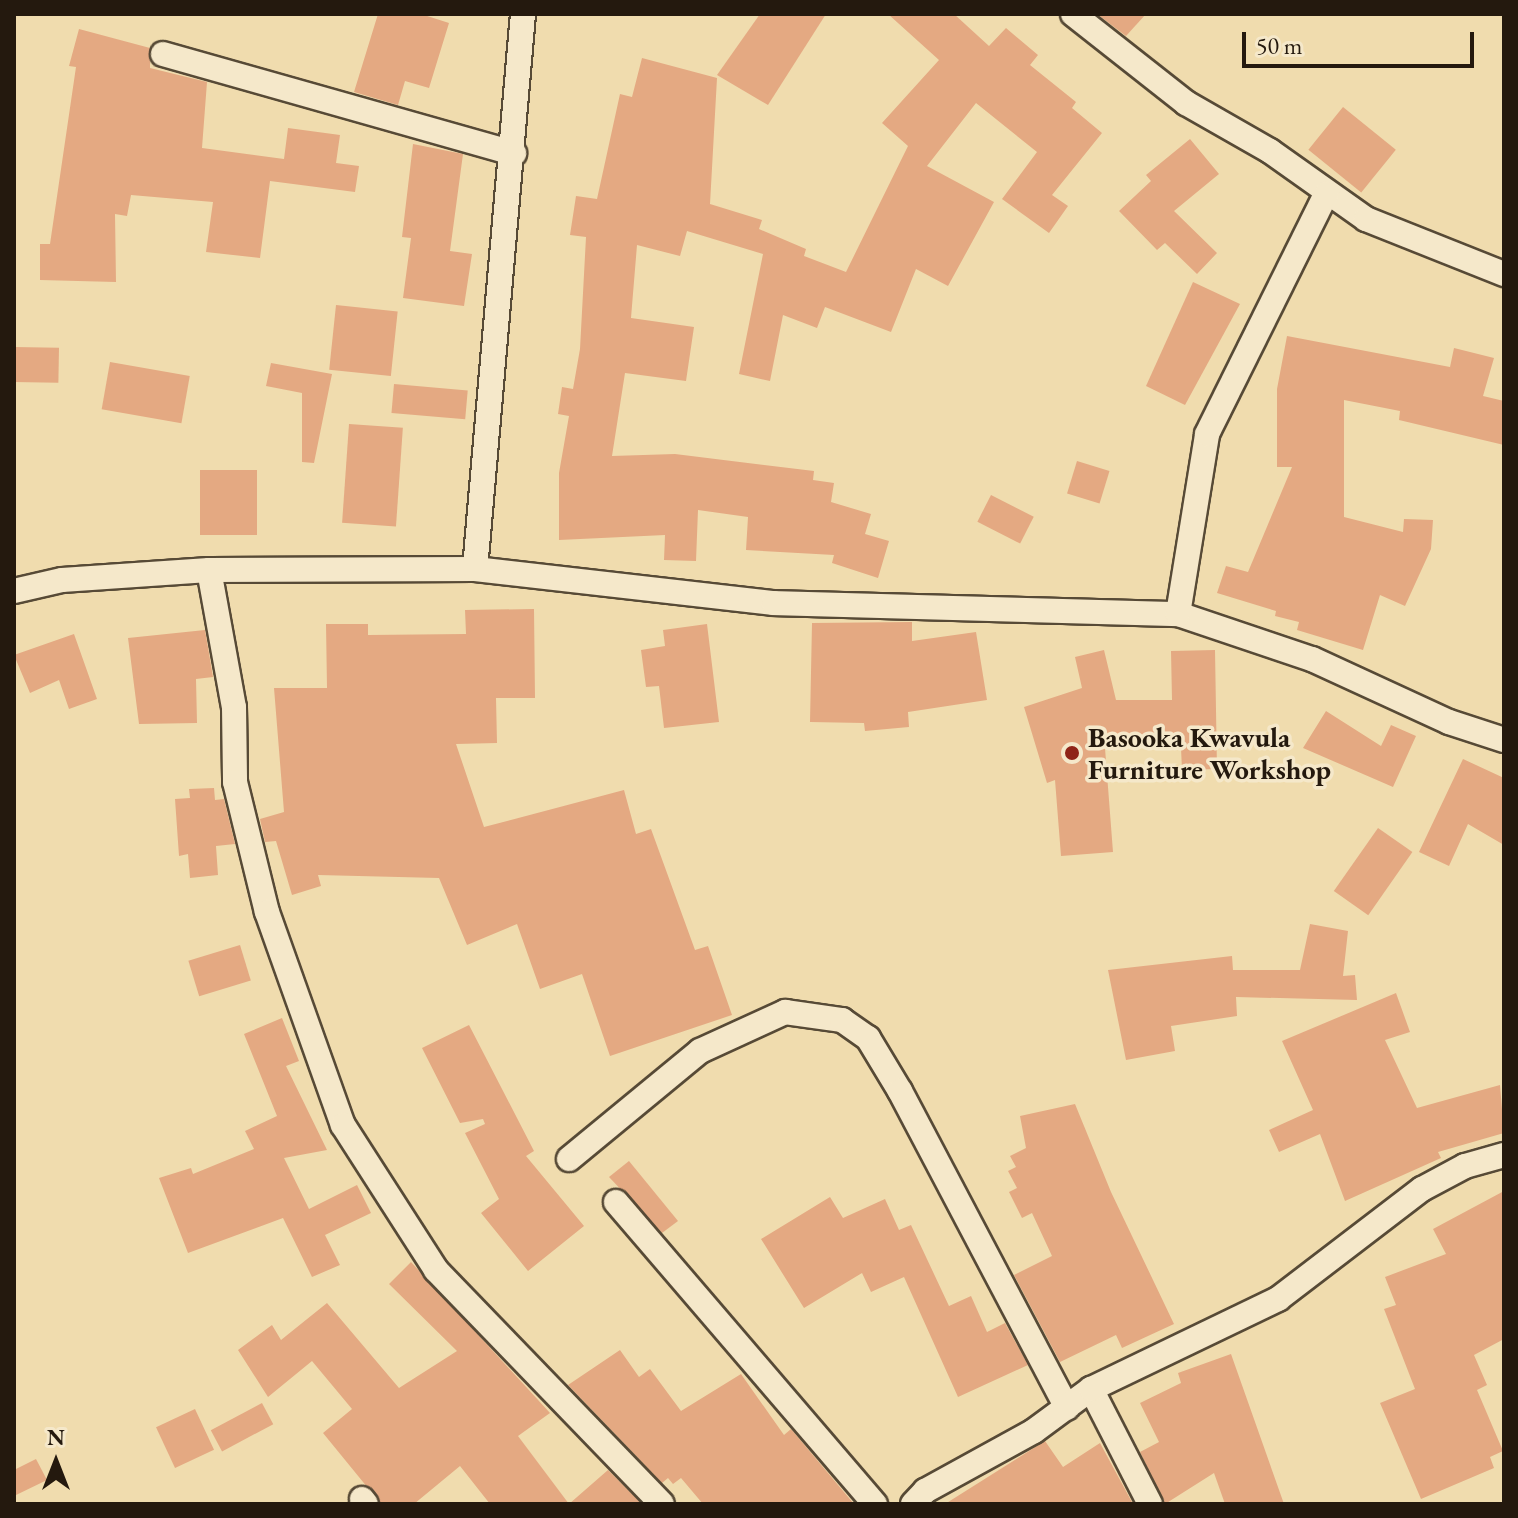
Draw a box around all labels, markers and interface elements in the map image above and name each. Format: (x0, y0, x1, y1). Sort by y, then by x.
scale bar (1246, 16, 1478, 66)
text: 50 m (1256, 30, 1303, 61)
place label: Basooka Kwavula Furniture Workshop (1088, 720, 1331, 786)
marker: Basooka Kwavula Furniture Workshop (1063, 744, 1081, 762)
north arrow (16, 1422, 96, 1502)
text: N (47, 1423, 65, 1452)

